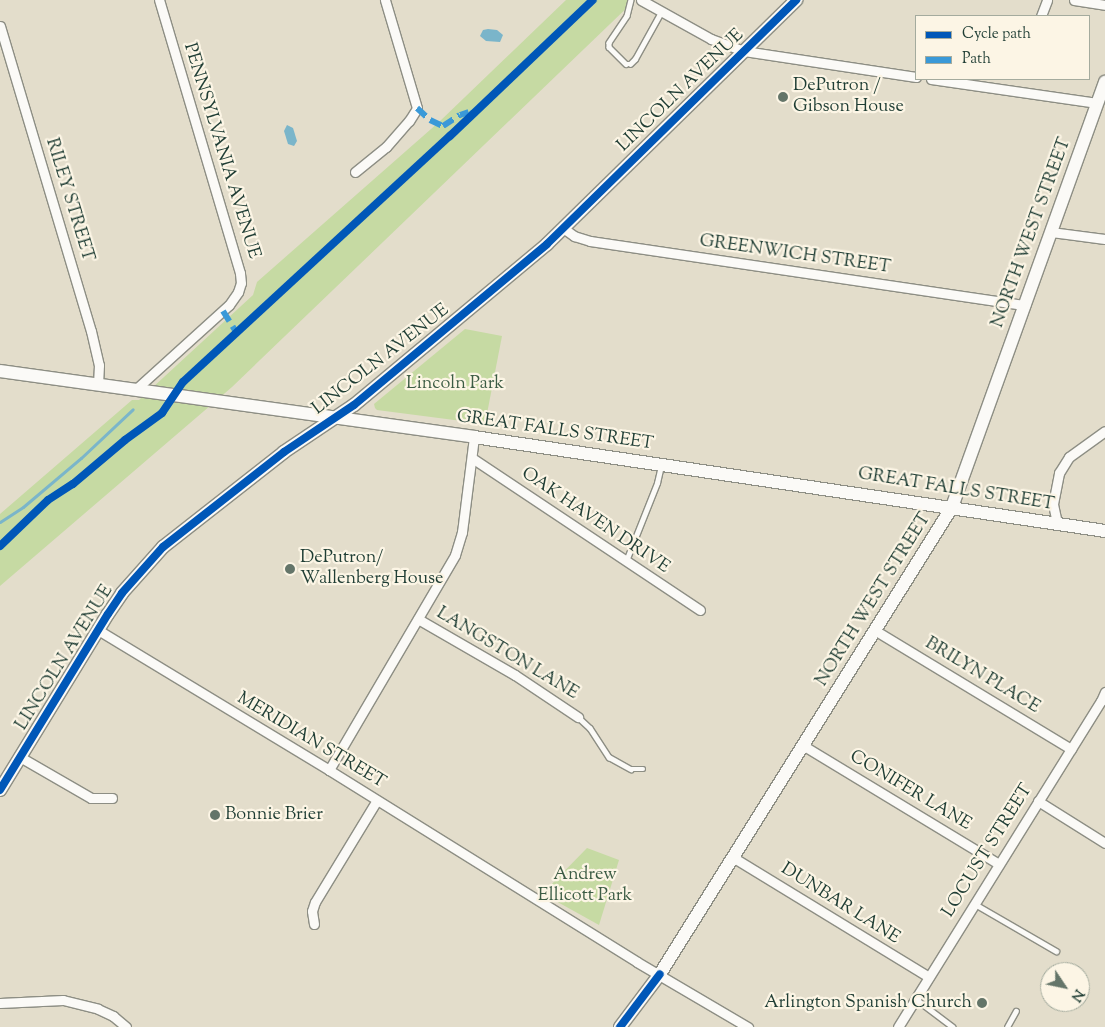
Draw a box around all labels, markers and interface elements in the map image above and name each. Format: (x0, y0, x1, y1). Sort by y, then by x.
legend (915, 15, 1090, 80)
text: Cycle path (962, 24, 1031, 45)
street label: LINCOLN AVENUE (613, 25, 749, 157)
street label: PENNSYLVANIA AVENUE (178, 41, 264, 261)
text: Path (962, 49, 991, 70)
place label: DePutron / Gibson House (793, 76, 904, 118)
marker: DePutron / Gibson House (777, 91, 789, 103)
street label: NORTH WEST STREET (988, 135, 1076, 331)
street label: RILEY STREET (40, 136, 98, 264)
street label: GREENWICH STREET (698, 231, 892, 279)
street label: LINCOLN AVENUE (308, 300, 454, 420)
park label: Lincoln Park (406, 373, 504, 395)
street label: GREAT FALLS STREET (455, 406, 655, 456)
street label: OAK HAVEN DRIVE (517, 463, 673, 579)
street label: GREAT FALLS STREET (856, 464, 1056, 516)
street label: NORTH WEST STREET (812, 509, 936, 691)
place label: DePutron/ Wallenberg House (300, 548, 443, 590)
marker: DePutron/ Wallenberg House (284, 563, 296, 575)
street label: LINCOLN AVENUE (11, 581, 119, 735)
street label: LANGSTON LANE (432, 603, 582, 705)
street label: BRILYN PLACE (921, 633, 1043, 719)
street label: MERIDIAN STREET (233, 688, 389, 794)
street label: CONIFER LANE (845, 746, 975, 836)
street label: LOCUST STREET (938, 780, 1038, 922)
place label: Bonnie Brier (225, 804, 323, 826)
marker: Bonnie Brier (209, 809, 221, 821)
street label: DUNBAR LANE (777, 859, 903, 949)
park label: Andrew Ellicott Park (538, 865, 632, 908)
north arrow (1040, 962, 1090, 1012)
text: N (1065, 985, 1088, 1005)
place label: Arlington Spanish Church (764, 992, 972, 1014)
marker: Arlington Spanish Church (976, 997, 988, 1009)

